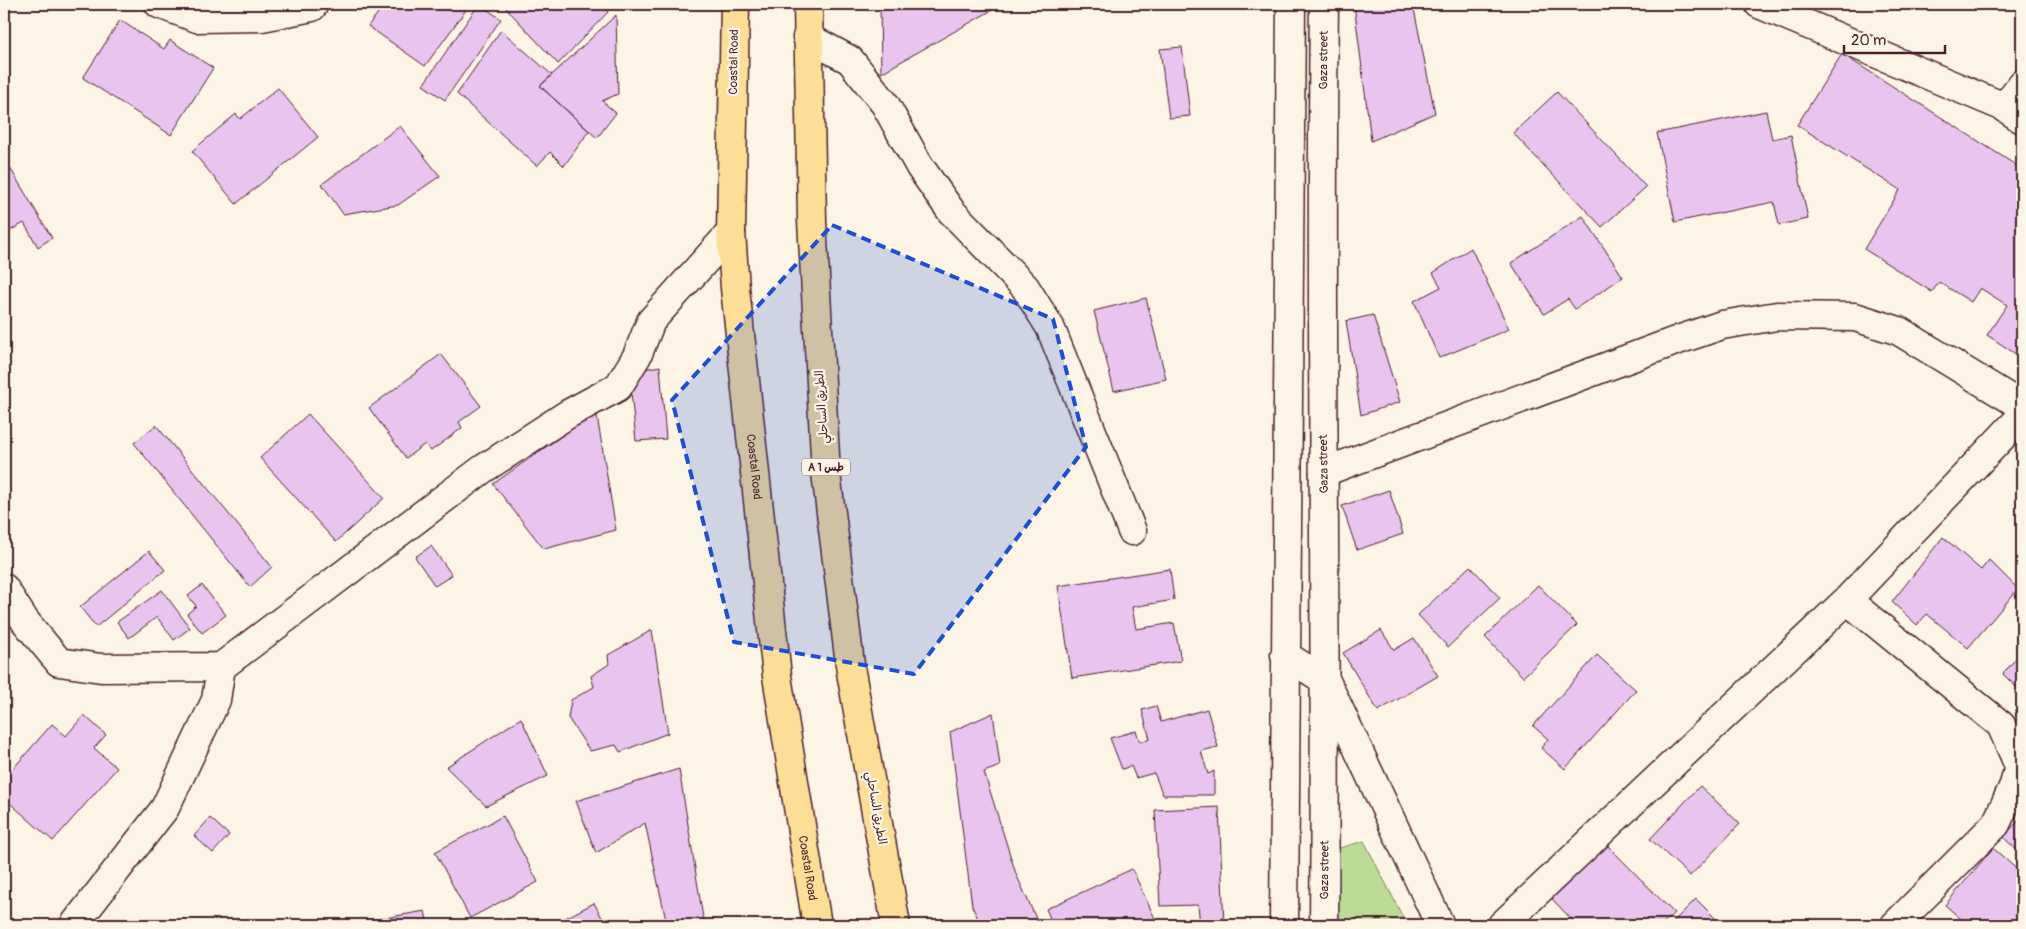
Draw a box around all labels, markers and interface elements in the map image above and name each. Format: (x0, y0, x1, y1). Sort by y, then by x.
scale bar (1844, 22, 1945, 54)
street label: Coastal Road (726, 29, 742, 95)
street label: Gaza street (1316, 30, 1331, 90)
text: 20 m (1851, 31, 1886, 50)
street label: الطريق الساحلي (812, 369, 835, 444)
street label: Coastal Road (743, 433, 765, 500)
street label: Gaza street (1316, 434, 1332, 494)
road number: A 1 طس (802, 458, 850, 476)
street label: الطريق الساحلي (859, 770, 890, 846)
street label: Coastal Road (795, 835, 820, 902)
street label: Gaza street (1317, 840, 1332, 900)

